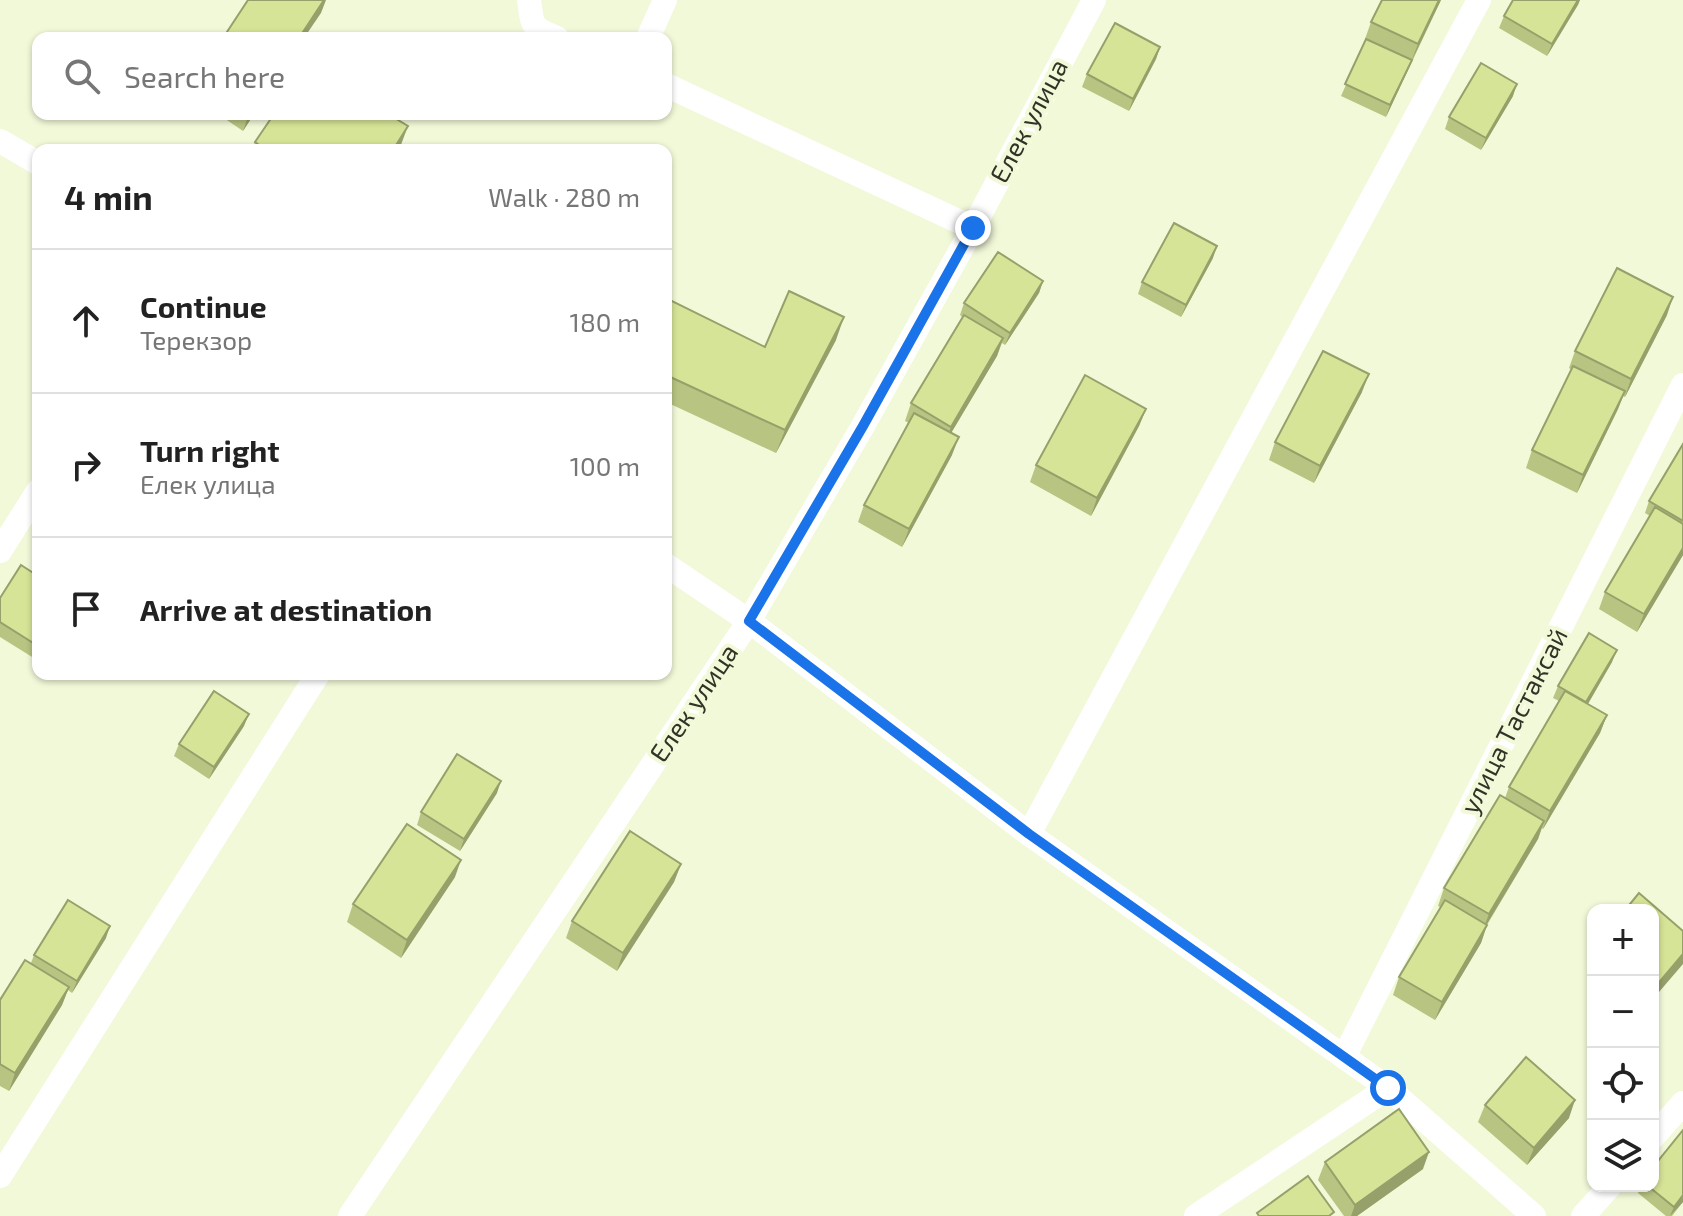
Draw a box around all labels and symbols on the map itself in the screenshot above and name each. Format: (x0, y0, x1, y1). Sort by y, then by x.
street label: Елек улица (982, 53, 1074, 188)
route end (955, 210, 991, 246)
street label: улица Тастаксай (1453, 622, 1574, 819)
street label: Елек улица (642, 637, 744, 768)
route start (1370, 1070, 1406, 1106)

